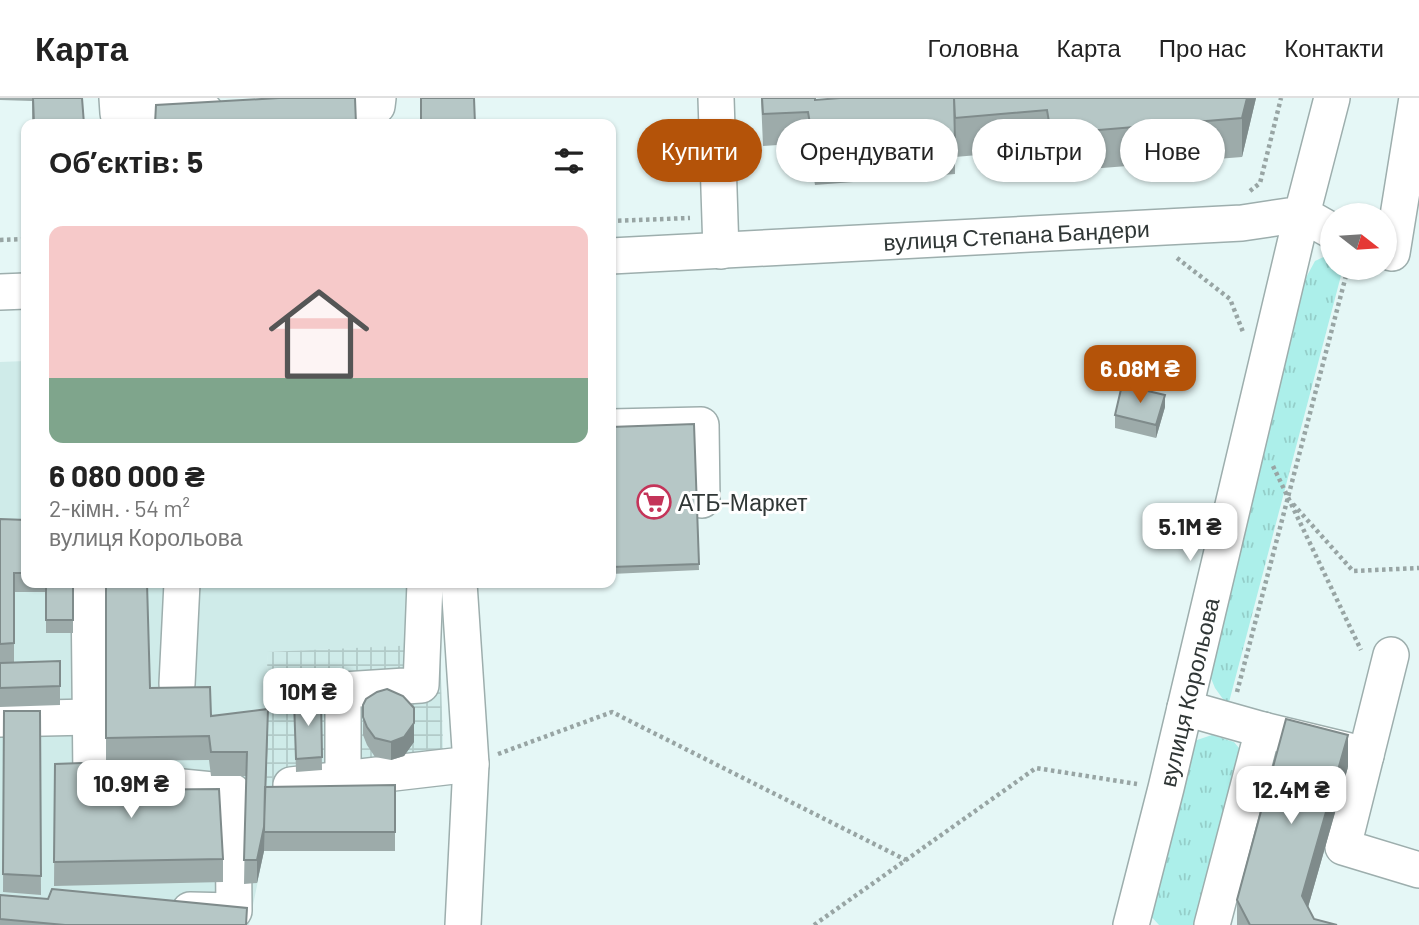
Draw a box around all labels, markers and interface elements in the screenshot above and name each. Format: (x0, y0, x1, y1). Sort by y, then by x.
text: Карта (35, 28, 128, 68)
text: Головна (927, 33, 1019, 62)
text: Карта (1057, 33, 1121, 62)
text: Про нас (1159, 33, 1246, 62)
text: Контакти (1284, 33, 1384, 62)
chip: Купити (637, 119, 762, 182)
chip: Орендувати (776, 119, 958, 182)
chip: Фільтри (972, 119, 1106, 182)
chip: Нове (1120, 119, 1225, 182)
icon: filters (550, 142, 588, 180)
text: Об’єктів: 5 (49, 143, 203, 179)
north arrow (1320, 203, 1396, 280)
map controls (1320, 203, 1397, 280)
street label: вулиця Степана Бандери (882, 214, 1150, 256)
icon: home (256, 271, 382, 397)
pin: 6.08M ₴ (1075, 345, 1205, 405)
text: 6.08M ₴ (1100, 354, 1180, 382)
text: 6 080 000 ₴ (49, 457, 205, 493)
supermarket icon: АТБ-Маркет (635, 483, 673, 521)
place label: АТБ-Маркет (678, 488, 808, 516)
text: 2-кімн. · 54 m² (49, 494, 190, 522)
pin: 5.1M ₴ (1133, 504, 1247, 563)
text: 5.1M ₴ (1158, 512, 1222, 540)
text: вулиця Корольова (49, 523, 242, 551)
street label: вулиця Корольова (1153, 594, 1225, 789)
pin: 10M ₴ (259, 668, 357, 728)
text: 10M ₴ (279, 677, 337, 705)
pin: 10.9M ₴ (66, 760, 196, 820)
pin: 12.4M ₴ (1226, 766, 1356, 826)
text: 10.9M ₴ (93, 769, 169, 797)
text: 12.4M ₴ (1252, 775, 1330, 803)

